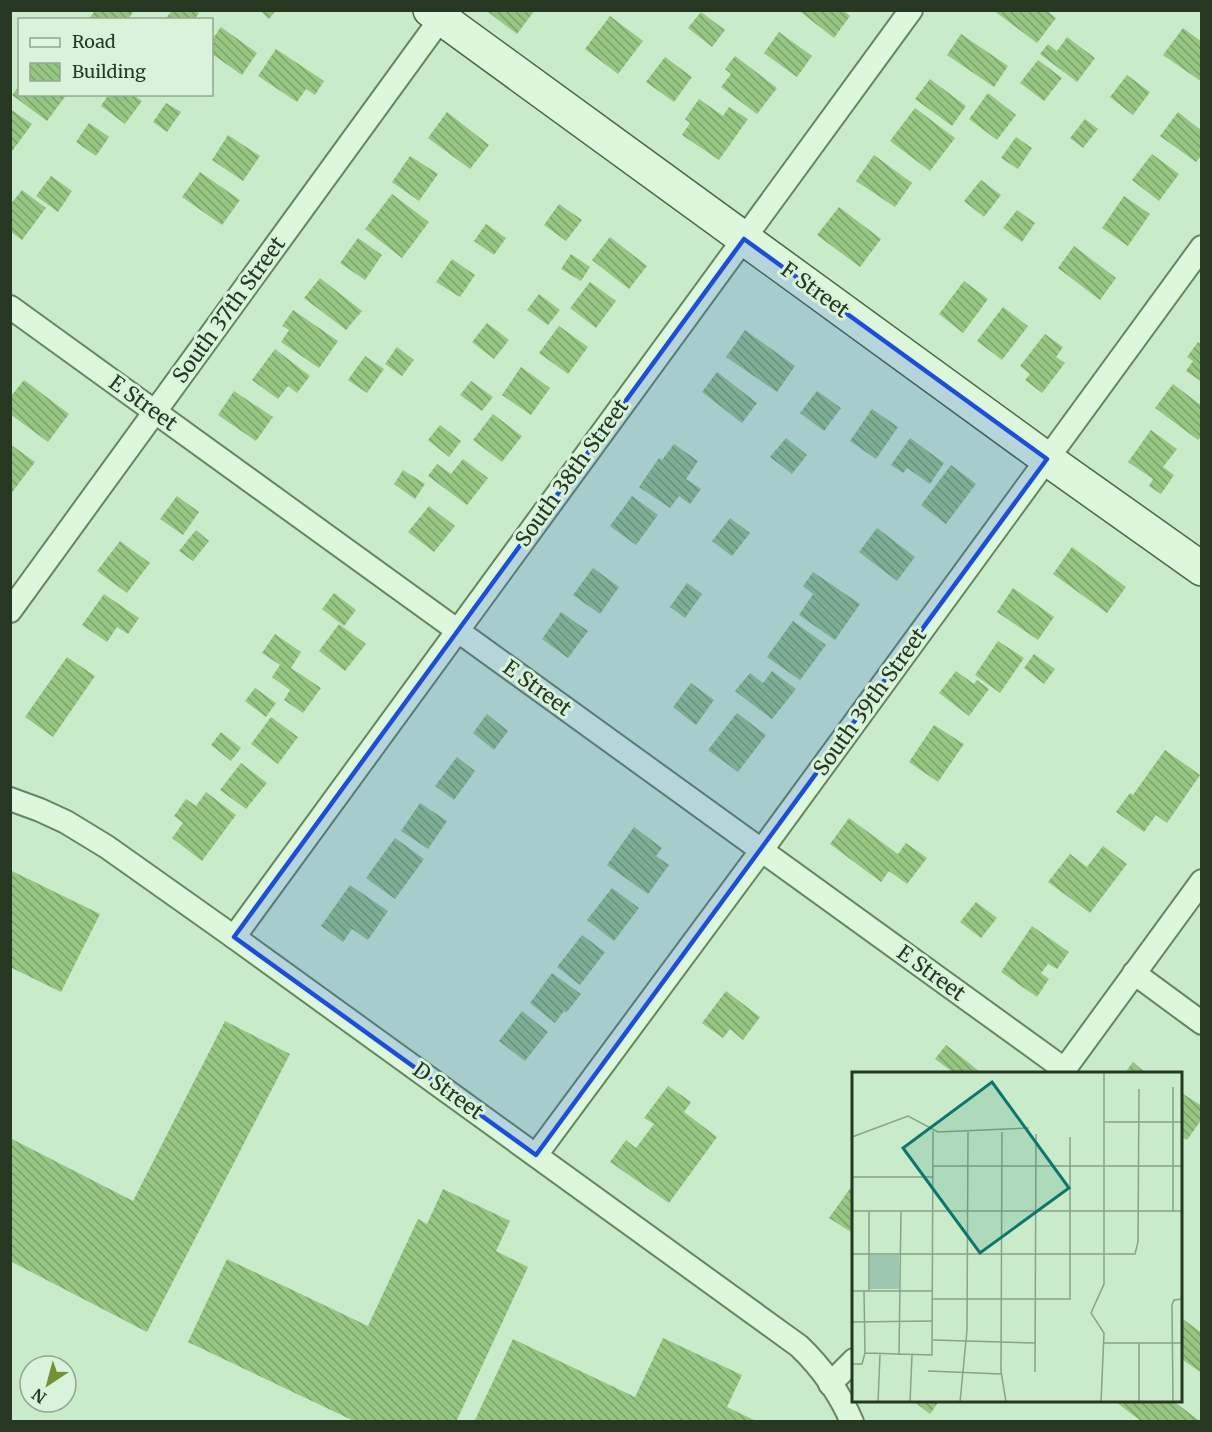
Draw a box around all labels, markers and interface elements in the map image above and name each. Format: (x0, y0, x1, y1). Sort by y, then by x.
legend (18, 18, 213, 96)
text: Road (72, 30, 116, 53)
text: Building (72, 60, 146, 83)
street label: South 37th Street (166, 231, 291, 388)
street label: F Street (776, 256, 855, 323)
street label: E Street (104, 369, 183, 437)
street label: South 38th Street (509, 394, 634, 552)
street label: South 39th Street (807, 623, 932, 781)
street label: E Street (498, 654, 577, 722)
street label: E Street (892, 939, 971, 1007)
street label: D Street (408, 1056, 489, 1125)
inset map (852, 1072, 1182, 1402)
north arrow (18, 1354, 78, 1414)
text: N (28, 1384, 50, 1408)

